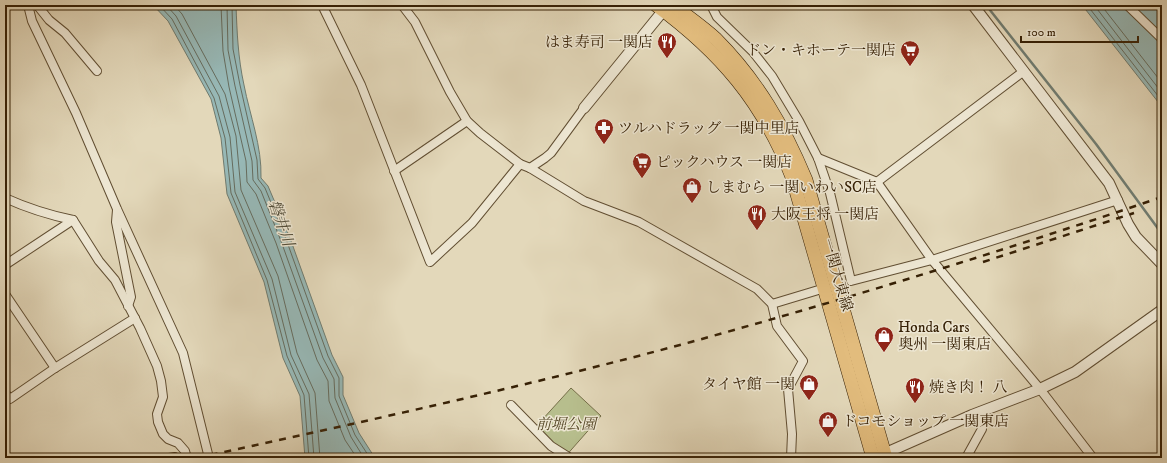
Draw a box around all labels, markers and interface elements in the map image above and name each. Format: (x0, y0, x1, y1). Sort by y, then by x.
scale bar (1021, 18, 1138, 44)
text: 100 m (1027, 25, 1056, 40)
restaurant icon: はま寿司 一関店 (656, 31, 678, 59)
place label: はま寿司 一関店 (545, 33, 653, 52)
supermarket icon: ドン・キホーテ一関店 (899, 39, 921, 67)
place label: ドン・キホーテ一関店 (746, 41, 896, 60)
pharmacy icon: ツルハドラッグ 一関中里店 (593, 117, 615, 145)
place label: ツルハドラッグ 一関中里店 (618, 119, 800, 138)
supermarket icon: ピックハウス 一関店 (631, 151, 653, 179)
place label: ピックハウス 一関店 (656, 153, 792, 172)
shop icon: しまむら 一関いわいSC店 (681, 176, 703, 204)
place label: しまむら 一関いわいSC店 (706, 178, 877, 197)
water label: 磐井川 (264, 197, 299, 251)
restaurant icon: 大阪王将 一関店 (746, 203, 768, 231)
place label: 大阪王将 一関店 (771, 205, 879, 224)
street label: 一関大東線 (818, 236, 856, 314)
place label: Honda Cars 奥州 一関東店 (898, 318, 991, 354)
shop icon: Honda Cars 奥州 一関東店 (873, 325, 895, 353)
shop icon: タイヤ館 一関 (798, 373, 820, 401)
place label: タイヤ館 一関 (702, 375, 795, 394)
restaurant icon: 焼き肉！ 八 (904, 376, 926, 404)
place label: 焼き肉！ 八 (929, 378, 1007, 397)
shop icon: ドコモショップ 一関東店 (817, 410, 839, 438)
place label: ドコモショップ 一関東店 (842, 412, 1009, 431)
park label: 前堀公園 (536, 415, 599, 434)

